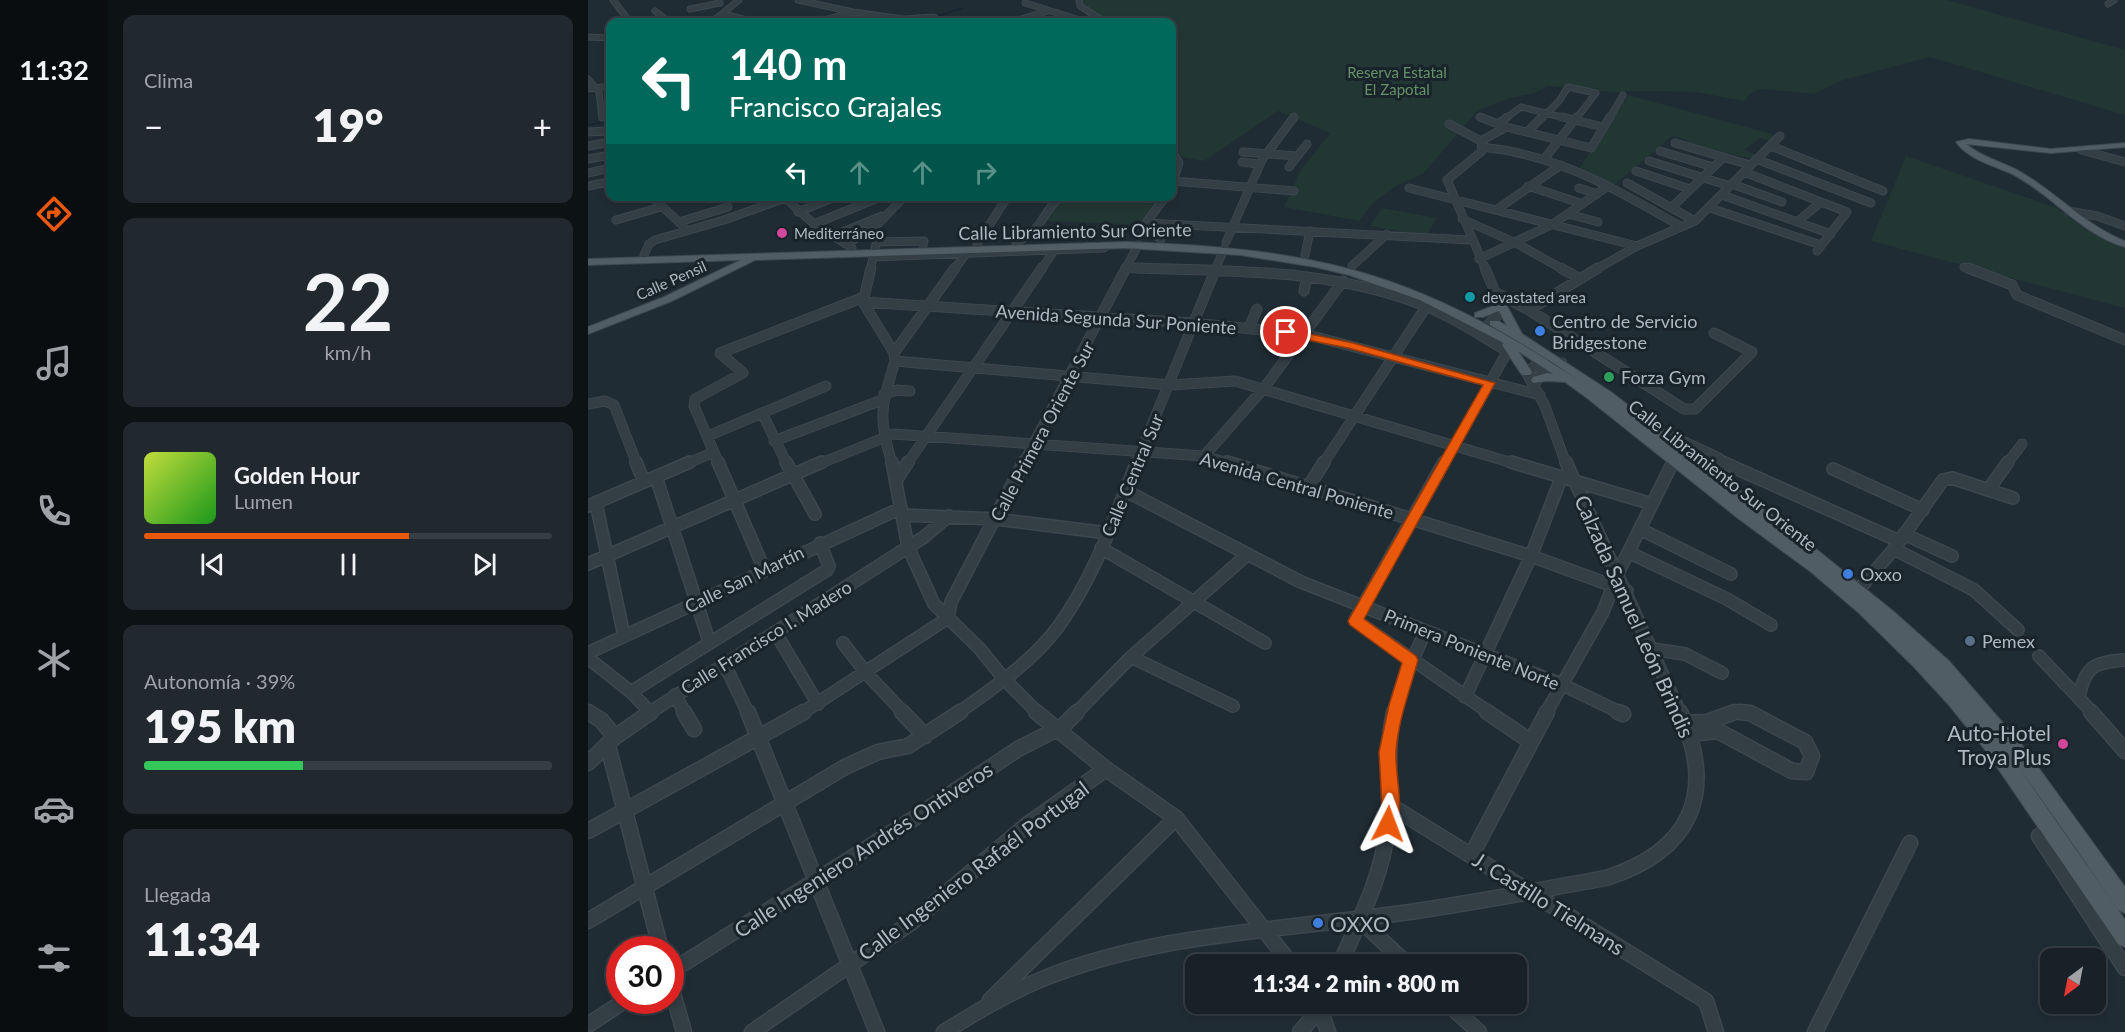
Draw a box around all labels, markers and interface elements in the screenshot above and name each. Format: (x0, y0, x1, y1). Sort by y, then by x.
text: 140 m (729, 39, 847, 89)
icon: left (630, 42, 708, 120)
text: 11:32 (19, 53, 89, 86)
park label: Reserva Estatal El Zapotal (1347, 63, 1447, 98)
text: Clima (144, 68, 193, 92)
text: Francisco Grajales (729, 90, 942, 123)
text: 19° (313, 98, 383, 152)
text: − (144, 106, 163, 146)
text: + (533, 106, 552, 146)
icon: left (780, 156, 813, 189)
icon: ahead (843, 156, 876, 189)
icon: ahead (906, 156, 939, 189)
icon: right (969, 156, 1002, 189)
icon: directions (33, 193, 75, 235)
street label: Calle Libramiento Sur Oriente (958, 218, 1192, 244)
place label: Mediterráneo (794, 224, 884, 242)
marker: Mediterráneo (775, 226, 789, 240)
text: 22 (303, 254, 393, 348)
street label: Calle Pensil (633, 257, 709, 303)
place label: devastated area (1482, 288, 1586, 306)
marker: devastated area (1463, 290, 1477, 304)
street label: Avenida Segunda Sur Poniente (995, 300, 1237, 338)
pin (1260, 306, 1311, 357)
place label: Centro de Servicio Bridgestone (1552, 310, 1697, 353)
icon: arrive (1269, 315, 1302, 348)
marker: Centro de Servicio Bridgestone (1533, 324, 1547, 338)
street label: Calle Primera Oriente Sur (985, 337, 1099, 525)
text: km/h (325, 340, 371, 364)
icon: music (33, 342, 75, 384)
place label: Forza Gym (1621, 366, 1706, 388)
marker: Forza Gym (1602, 370, 1616, 384)
street label: Calle Libramiento Sur Oriente (1624, 395, 1822, 555)
street label: Calle Central Sur (1096, 410, 1168, 540)
street label: Avenida Central Poniente (1198, 447, 1396, 523)
text: Golden Hour (234, 462, 360, 489)
text: Lumen (234, 489, 293, 513)
icon: phone (33, 490, 75, 532)
street label: Calzada Samuel León Brindis (1570, 491, 1700, 741)
street label: Calle San Martín (681, 541, 807, 617)
icon: previous (196, 548, 229, 581)
icon: pause (332, 548, 365, 581)
icon: next (468, 548, 501, 581)
place label: Oxxo (1860, 563, 1902, 585)
marker: Oxxo (1841, 567, 1855, 581)
street label: Calle Francisco I. Madero (676, 575, 856, 699)
street label: Primera Poniente Norte (1381, 604, 1563, 694)
place label: Pemex (1982, 630, 2035, 652)
marker: Pemex (1963, 634, 1977, 648)
icon: climate (33, 639, 75, 681)
text: Autonomía · 39% (144, 669, 295, 693)
text: 195 km (144, 699, 296, 753)
place label: Auto-Hotel Troya Plus (1947, 720, 2051, 769)
marker: Auto-Hotel Troya Plus (2056, 737, 2070, 751)
street label: Calle Ingeniero Andrés Ontiveros (729, 756, 997, 942)
street label: Calle Ingeniero Rafaél Portugal (853, 775, 1093, 965)
icon: car (33, 788, 75, 830)
position arrow (1356, 792, 1420, 856)
street label: J. Castillo Tielmans (1469, 846, 1629, 960)
text: Llegada (144, 882, 211, 906)
place label: OXXO (1330, 911, 1390, 936)
text: 11:34 (144, 912, 260, 966)
marker: OXXO (1311, 916, 1325, 930)
speed limit sign: 30 (606, 936, 684, 1014)
icon: filters (33, 937, 75, 979)
north arrow (2040, 948, 2106, 1014)
map controls (2040, 948, 2106, 1014)
text: 11:34 · 2 min · 800 m (1253, 970, 1459, 997)

